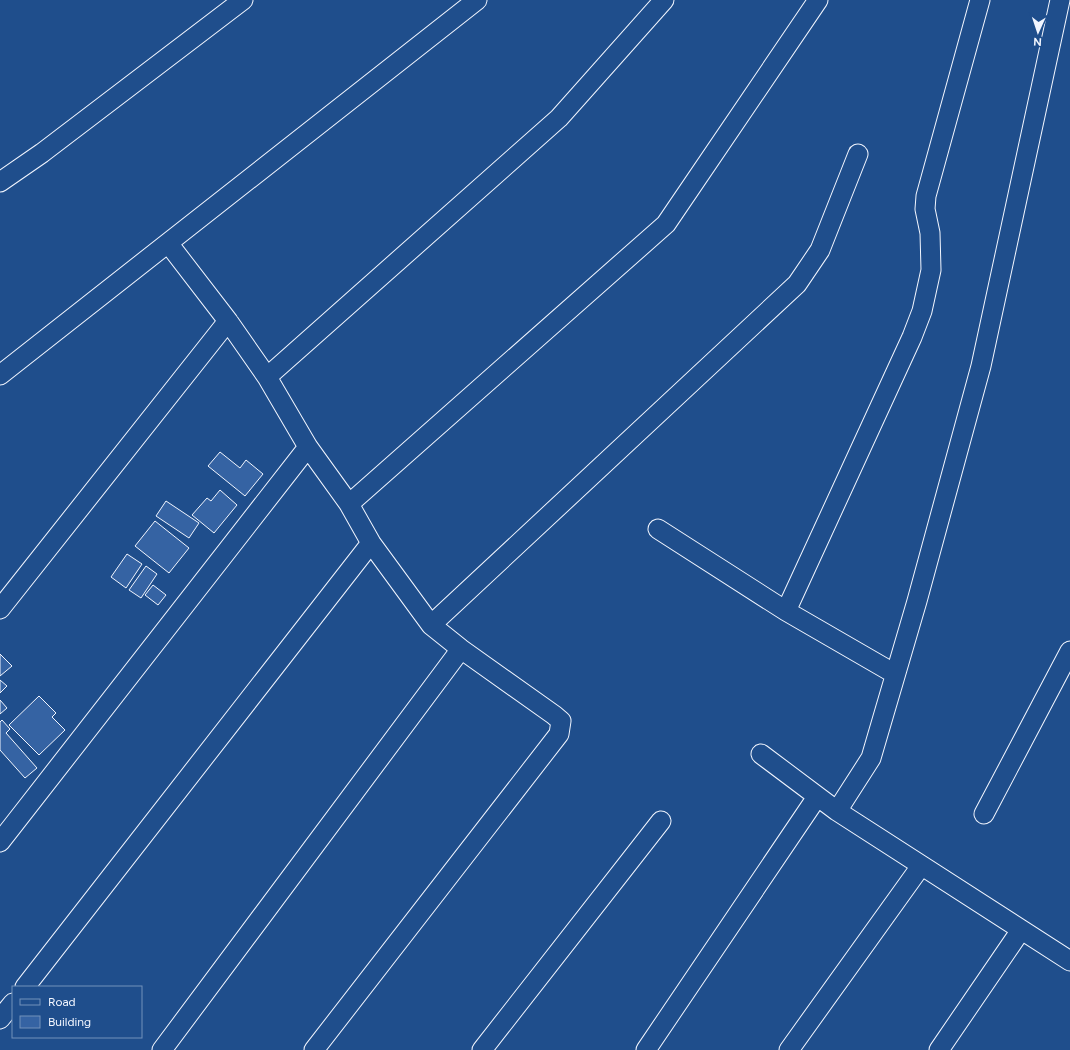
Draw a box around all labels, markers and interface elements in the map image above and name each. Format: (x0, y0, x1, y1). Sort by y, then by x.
north arrow (1018, 12, 1058, 52)
text: N (1033, 35, 1042, 48)
legend (12, 986, 142, 1038)
text: Road (48, 995, 76, 1009)
text: Building (48, 1015, 91, 1029)

